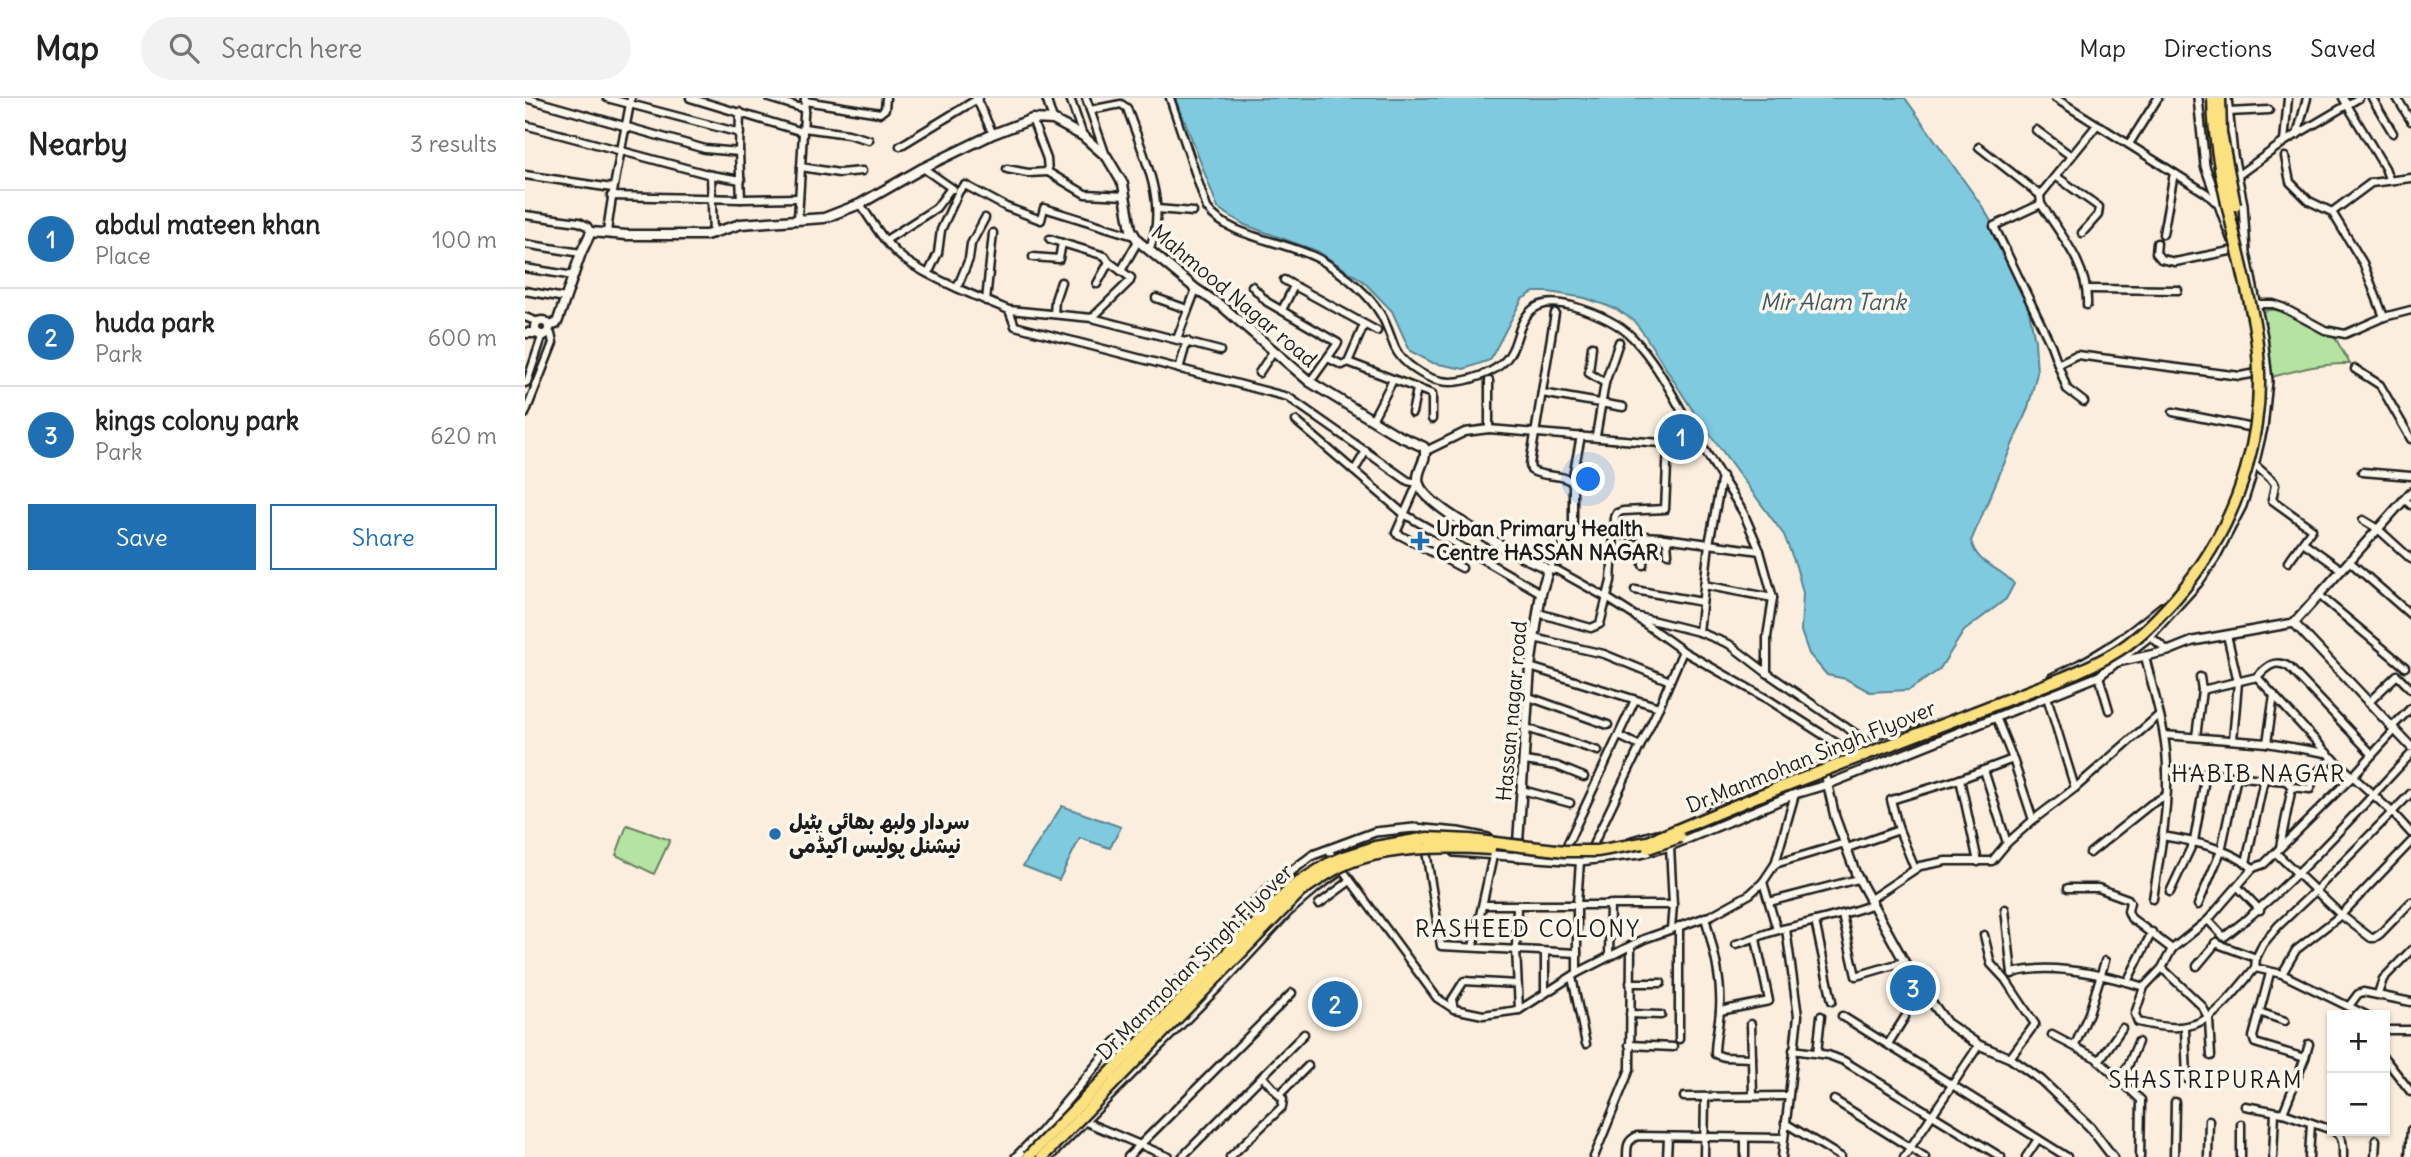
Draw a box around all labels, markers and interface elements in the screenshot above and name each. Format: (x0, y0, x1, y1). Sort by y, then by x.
search box (141, 17, 631, 80)
text: Map (35, 27, 99, 69)
icon: search (165, 29, 203, 67)
text: Search here (221, 32, 362, 65)
text: Map (2079, 33, 2126, 63)
text: Directions (2164, 33, 2272, 63)
text: Saved (2310, 33, 2376, 63)
text: Nearby (28, 125, 128, 163)
text: 3 results (410, 129, 497, 158)
text: abdul mateen khan (95, 208, 320, 241)
street label: Mahmood Nagar road (1146, 218, 1323, 373)
text: 1 (46, 225, 56, 254)
text: 100 m (432, 225, 497, 254)
text: Place (95, 241, 151, 270)
water label: Mir Alam Tank (1760, 287, 1907, 316)
text: huda park (95, 306, 215, 339)
text: 2 (45, 323, 57, 352)
text: 600 m (428, 323, 497, 352)
text: Park (95, 339, 143, 368)
text: kings colony park (95, 404, 299, 437)
pin: 1 (1658, 411, 1704, 463)
text: 3 (44, 421, 58, 450)
text: 620 m (430, 421, 497, 450)
text: Park (95, 437, 143, 466)
your location (1571, 462, 1605, 496)
button: Save (28, 504, 256, 570)
button: Share (270, 504, 497, 570)
place label: Urban Primary Health Centre HASSAN NAGAR (1436, 515, 1659, 566)
marker: Urban Primary Health Centre HASSAN NAGAR (1410, 531, 1430, 551)
street label: Hassan nagar road (1490, 620, 1533, 802)
street label: Dr.Manmohan Singh Flyover (1682, 694, 1940, 819)
district label: HABIB NAGAR (2171, 759, 2347, 788)
place label: سردار ولبھ بھائی پٹیل نیشنل پولیس اکیڈمی (789, 808, 969, 859)
marker: سردار ولبھ بھائی پٹیل نیشنل پولیس اکیڈمی (767, 826, 783, 842)
street label: Dr.Manmohan Singh Flyover (1091, 857, 1299, 1066)
district label: RASHEED COLONY (1415, 914, 1641, 943)
pin: 3 (1890, 962, 1936, 1014)
pin: 2 (1312, 978, 1358, 1030)
map controls (2327, 1010, 2390, 1136)
button: + (2327, 1010, 2390, 1073)
district label: SHASTRIPURAM (2108, 1065, 2304, 1094)
button: − (2327, 1073, 2390, 1136)

